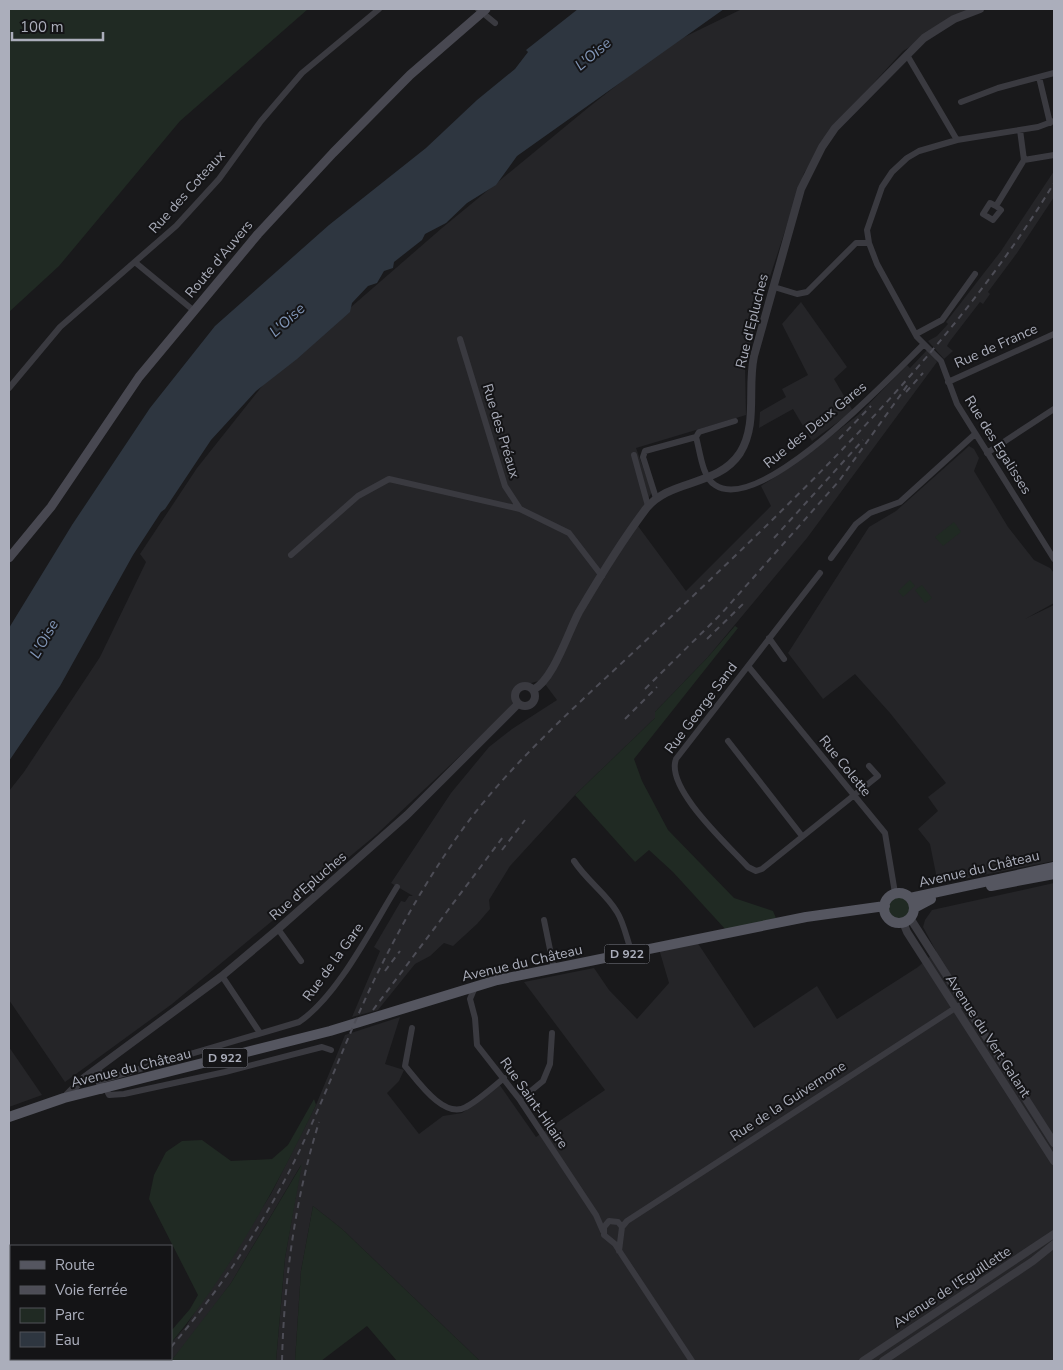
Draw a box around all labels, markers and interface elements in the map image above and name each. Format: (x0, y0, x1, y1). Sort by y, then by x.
scale bar (12, 10, 104, 42)
text: 100 m (20, 17, 64, 37)
water label: L'Oise (571, 33, 615, 75)
street label: Rue des Coteaux (145, 146, 230, 238)
street label: Route d'Auvers (181, 216, 257, 302)
street label: Rue d'Epluches (731, 272, 773, 370)
water label: L'Oise (265, 299, 309, 341)
street label: Rue de France (951, 319, 1041, 373)
street label: Rue des Deux Gares (759, 377, 871, 473)
street label: Rue des Préaux (478, 381, 525, 481)
street label: Rue des Egalisses (960, 392, 1036, 498)
water label: L'Oise (25, 616, 63, 662)
street label: Rue George Sand (660, 658, 742, 758)
street label: Rue Colette (814, 731, 876, 801)
street label: Avenue du Château (917, 846, 1041, 892)
street label: Rue d'Epluches (265, 847, 351, 925)
street label: Rue de la Gare (298, 919, 368, 1005)
street label: Avenue du Château (460, 940, 584, 986)
road number: D 922 (604, 944, 650, 964)
street label: Avenue du Vert Galant (941, 971, 1035, 1101)
street label: Avenue du Château (69, 1044, 193, 1092)
road number: D 922 (202, 1048, 248, 1068)
street label: Rue Saint-Hilaire (495, 1054, 573, 1152)
street label: Rue de la Guivernone (726, 1056, 850, 1146)
street label: Avenue de l'Eguillette (889, 1242, 1015, 1332)
legend (10, 1245, 172, 1360)
text: Route (55, 1255, 95, 1275)
text: Voie ferrée (54, 1280, 127, 1300)
text: Parc (55, 1305, 84, 1325)
text: Eau (55, 1330, 80, 1350)

